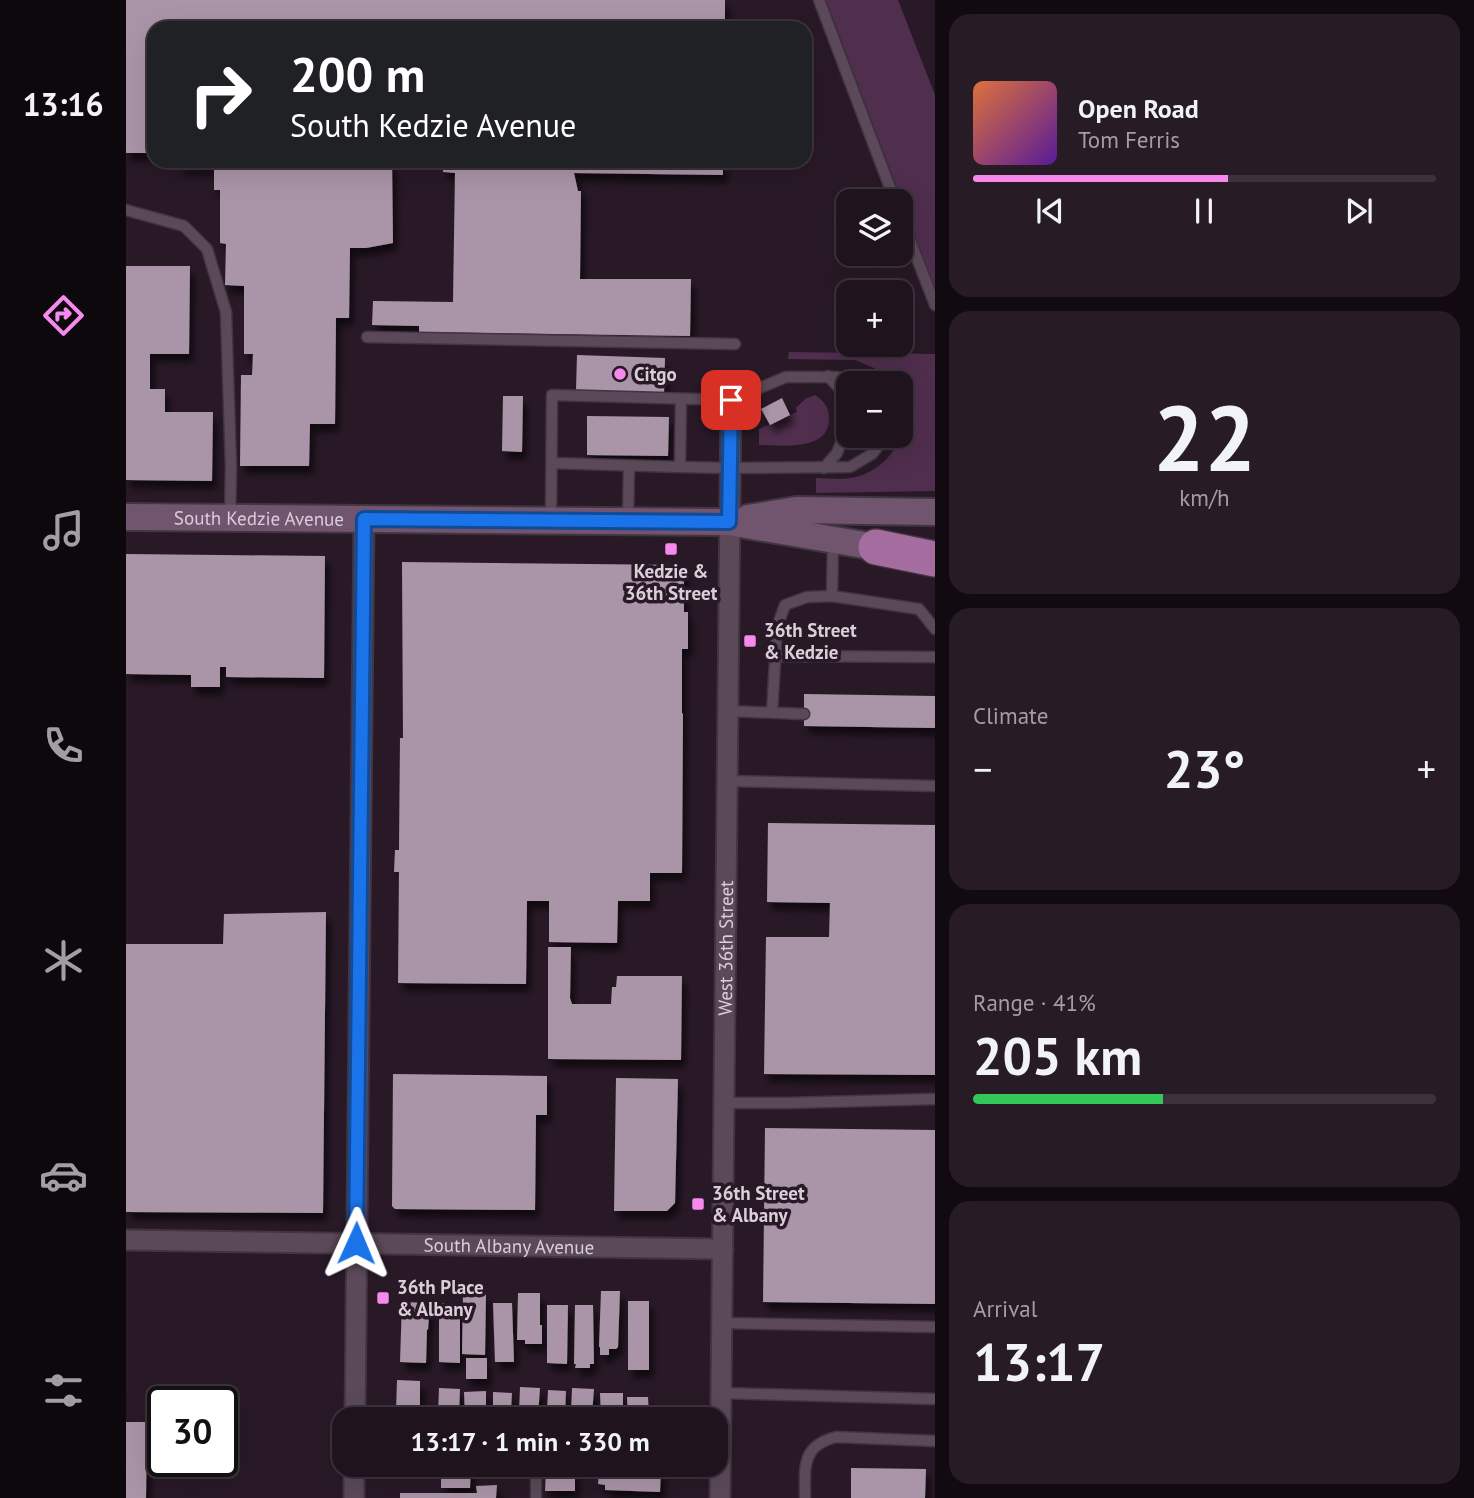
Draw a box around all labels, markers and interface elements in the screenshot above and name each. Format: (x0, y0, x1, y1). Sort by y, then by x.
text: 200 m (290, 42, 425, 106)
icon: right (175, 49, 266, 140)
text: 13:16 (22, 83, 104, 125)
text: Open Road (1078, 92, 1199, 125)
text: South Kedzie Avenue (290, 104, 576, 146)
text: Tom Ferris (1078, 125, 1180, 154)
map controls (836, 189, 913, 448)
button: layers (836, 189, 913, 266)
icon: previous (1031, 192, 1069, 230)
icon: pause (1185, 192, 1223, 230)
icon: next (1340, 192, 1378, 230)
button: + (836, 280, 913, 357)
icon: directions (39, 291, 88, 340)
place label: Citgo (634, 362, 677, 386)
marker: Citgo (612, 366, 628, 382)
pin (701, 370, 761, 430)
button: − (836, 371, 913, 448)
text: 22 (1153, 378, 1256, 496)
icon: arrive (712, 381, 750, 419)
text: km/h (1179, 483, 1230, 512)
street label: South Kedzie Avenue (174, 505, 344, 531)
icon: music (39, 506, 88, 555)
marker: Kedzie & 36th Street (663, 541, 679, 557)
place label: Kedzie & 36th Street (625, 559, 718, 605)
place label: 36th Street & Kedzie (764, 618, 857, 664)
marker: 36th Street & Kedzie (742, 633, 758, 649)
text: Climate (973, 701, 1048, 730)
icon: phone (39, 721, 88, 770)
text: 23° (1164, 735, 1245, 802)
text: − (973, 744, 992, 793)
text: + (1417, 744, 1436, 793)
street label: West 36th Street (713, 880, 738, 1016)
icon: climate (39, 936, 88, 985)
text: Range · 41% (973, 988, 1096, 1017)
text: 205 km (973, 1022, 1142, 1089)
icon: car (39, 1151, 88, 1200)
place label: 36th Street & Albany (712, 1181, 805, 1227)
marker: 36th Street & Albany (690, 1196, 706, 1212)
position arrow (319, 1206, 393, 1280)
street label: South Albany Avenue (423, 1232, 594, 1259)
place label: 36th Place & Albany (397, 1275, 484, 1321)
marker: 36th Place & Albany (375, 1290, 391, 1306)
text: Arrival (973, 1294, 1037, 1323)
text: 13:17 (973, 1328, 1105, 1395)
icon: filters (39, 1366, 88, 1415)
speed limit sign: 30 (147, 1386, 238, 1477)
text: 13:17 · 1 min · 330 m (410, 1425, 650, 1458)

